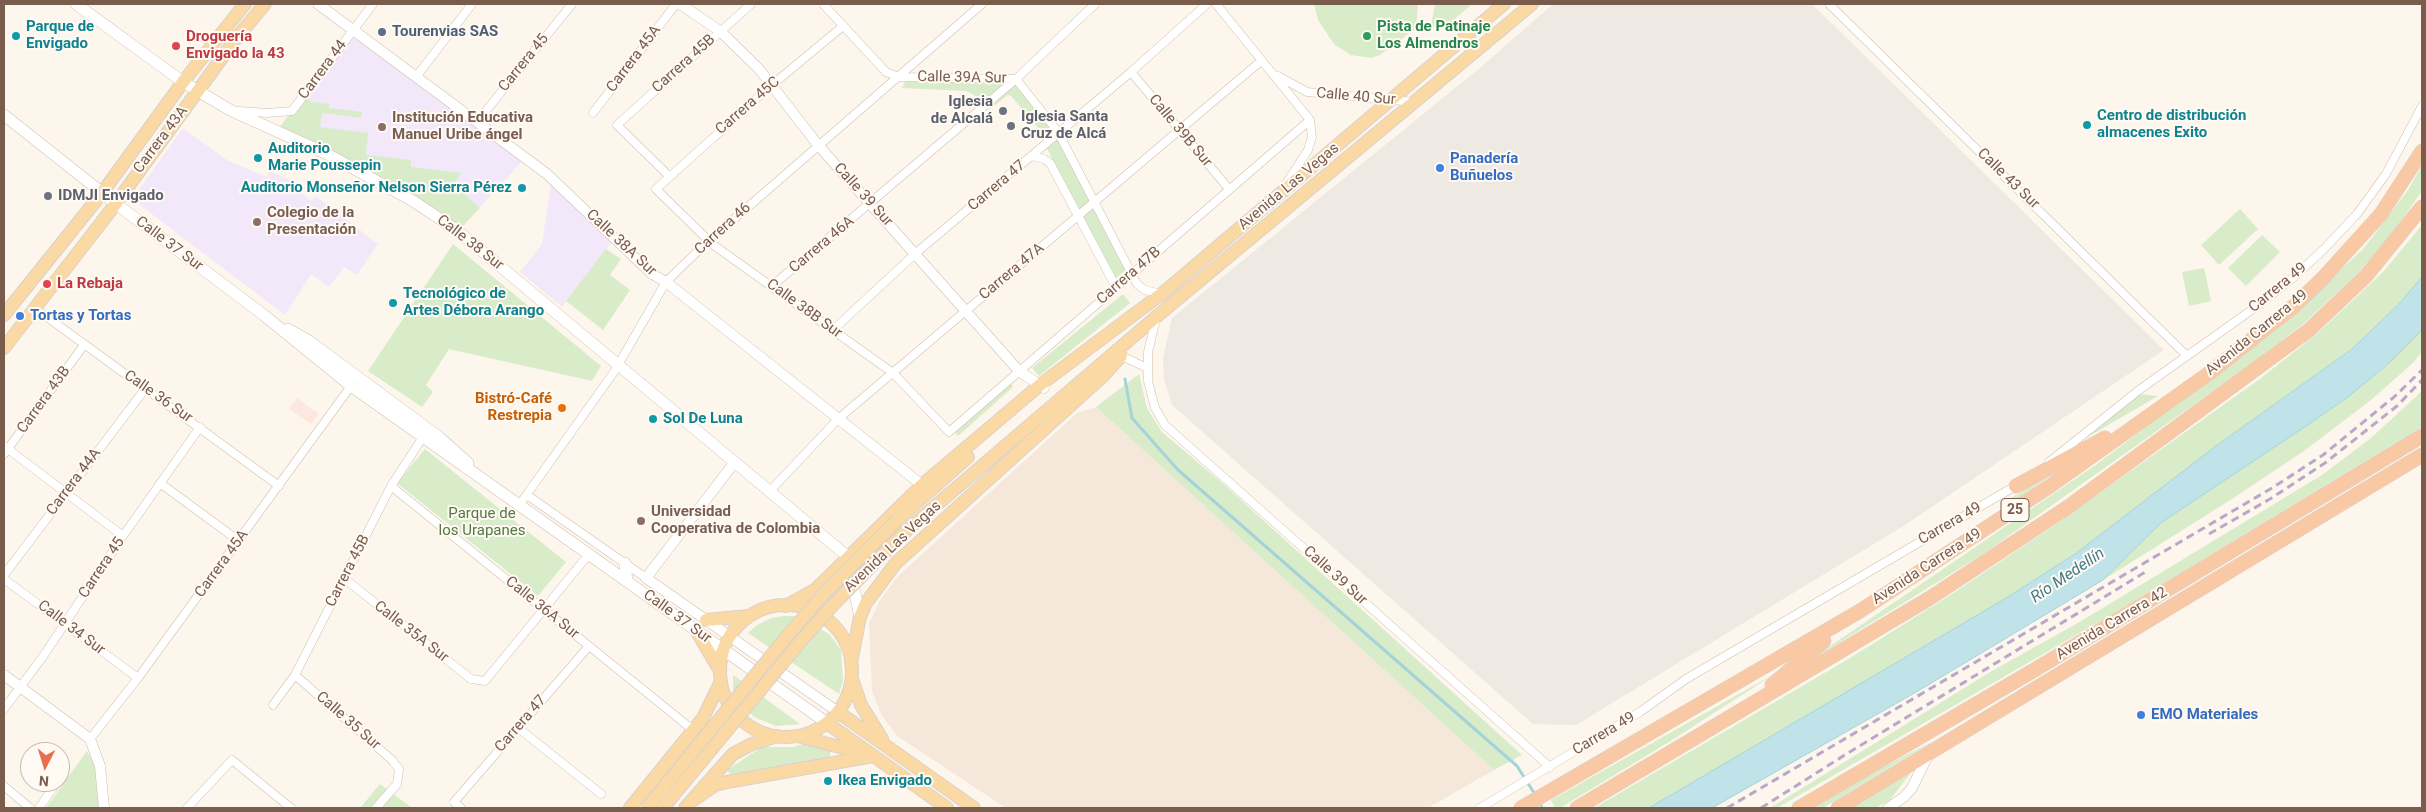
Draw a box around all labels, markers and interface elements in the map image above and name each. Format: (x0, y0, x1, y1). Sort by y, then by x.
place label: Parque de Envigado (26, 18, 94, 53)
place label: Pista de Patinaje Los Almendros (1377, 18, 1491, 53)
street label: Carrera 45A (603, 22, 665, 96)
place label: Tourenvias SAS (392, 23, 498, 41)
marker: Tourenvias SAS (376, 26, 388, 38)
place label: Droguería Envigado la 43 (186, 28, 285, 63)
marker: Parque de Envigado (10, 30, 22, 42)
street label: Carrera 45 (495, 30, 553, 96)
marker: Pista de Patinaje Los Almendros (1361, 30, 1373, 42)
street label: Carrera 45B (649, 31, 719, 97)
street label: Carrera 44 (295, 37, 351, 103)
marker: Droguería Envigado la 43 (170, 40, 182, 52)
street label: Calle 39A Sur (917, 68, 1007, 88)
street label: Carrera 45C (712, 73, 784, 139)
street label: Calle 40 Sur (1316, 85, 1396, 109)
street label: Calle 39B Sur (1144, 91, 1216, 171)
place label: Iglesia de Alcalá (931, 93, 993, 128)
street label: Carrera 43A (130, 103, 192, 177)
marker: Iglesia de Alcalá (997, 105, 1009, 117)
place label: Centro de distribución almacenes Exito (2097, 107, 2246, 142)
place label: Iglesia Santa Cruz de Alcá (1021, 108, 1108, 143)
place label: Institución Educativa Manuel Uribe ángel (392, 109, 533, 144)
marker: Centro de distribución almacenes Exito (2081, 119, 2093, 131)
marker: Iglesia Santa Cruz de Alcá (1005, 120, 1017, 132)
marker: Institución Educativa Manuel Uribe ángel (376, 121, 388, 133)
place label: Auditorio Marie Poussepin (268, 140, 381, 175)
street label: Avenida Las Vegas (1235, 140, 1343, 234)
street label: Calle 43 Sur (1973, 145, 2043, 213)
place label: Panadería Buñuelos (1450, 150, 1518, 185)
marker: Auditorio Marie Poussepin (252, 152, 264, 164)
street label: Carrera 47 (965, 157, 1029, 215)
street label: Calle 39 Sur (830, 159, 896, 231)
marker: Panadería Buñuelos (1434, 162, 1446, 174)
place label: Auditorio Monseñor Nelson Sierra Pérez (241, 179, 512, 197)
marker: Auditorio Monseñor Nelson Sierra Pérez (516, 182, 528, 194)
place label: IDMJI Envigado (58, 187, 164, 205)
marker: IDMJI Envigado (42, 190, 54, 202)
street label: Carrera 46 (691, 199, 755, 259)
place label: Colegio de la Presentación (267, 204, 356, 239)
street label: Calle 38A Sur (582, 206, 660, 280)
street label: Calle 38 Sur (433, 211, 507, 275)
street label: Calle 37 Sur (132, 213, 206, 275)
street label: Carrera 46A (786, 213, 858, 277)
marker: Colegio de la Presentación (251, 216, 263, 228)
street label: Carrera 47A (976, 240, 1048, 304)
street label: Carrera 47B (1093, 243, 1165, 309)
street label: Carrera 49 (2245, 259, 2311, 317)
place label: La Rebaja (57, 275, 123, 293)
street label: Calle 38B Sur (763, 276, 845, 342)
marker: La Rebaja (41, 278, 53, 290)
place label: Tecnológico de Artes Débora Arango (403, 285, 544, 320)
street label: Avenida Carrera 49 (2202, 286, 2312, 380)
marker: Tecnológico de Artes Débora Arango (387, 297, 399, 309)
place label: Tortas y Tortas (30, 307, 131, 325)
marker: Tortas y Tortas (14, 310, 26, 322)
street label: Carrera 43B (14, 363, 74, 437)
street label: Calle 36 Sur (120, 367, 196, 427)
place label: Bistró-Café Restrepia (475, 390, 552, 425)
marker: Bistró-Café Restrepia (556, 402, 568, 414)
place label: Sol De Luna (663, 410, 743, 428)
marker: Sol De Luna (647, 413, 659, 425)
street label: Carrera 44A (43, 445, 105, 519)
street label: Avenida Las Vegas (841, 497, 945, 597)
road number: 25 (2001, 498, 2029, 522)
street label: Carrera 49 (1915, 499, 1985, 549)
place label: Universidad Cooperativa de Colombia (651, 503, 820, 538)
park label: Parque de los Urapanes (439, 505, 525, 540)
marker: Universidad Cooperativa de Colombia (635, 515, 647, 527)
street label: Avenida Carrera 49 (1869, 525, 1985, 609)
street label: Carrera 45A (191, 527, 253, 601)
street label: Carrera 45B (322, 532, 374, 610)
street label: Carrera 45 (75, 534, 129, 602)
street label: Calle 39 Sur (1299, 543, 1371, 609)
water label: Río Medellín (2027, 544, 2109, 608)
street label: Calle 36A Sur (502, 573, 582, 643)
street label: Avenida Carrera 42 (2053, 584, 2171, 664)
street label: Calle 37 Sur (639, 586, 715, 648)
street label: Calle 34 Sur (34, 597, 108, 659)
street label: Calle 35A Sur (370, 597, 452, 667)
street label: Calle 35 Sur (312, 688, 384, 754)
street label: Carrera 47 (491, 692, 551, 756)
place label: EMO Materiales (2151, 706, 2258, 724)
street label: Carrera 49 (1570, 708, 1638, 760)
marker: EMO Materiales (2135, 709, 2147, 721)
north arrow (20, 742, 70, 792)
place label: Ikea Envigado (838, 772, 932, 790)
text: N (38, 773, 49, 789)
marker: Ikea Envigado (822, 775, 834, 787)

